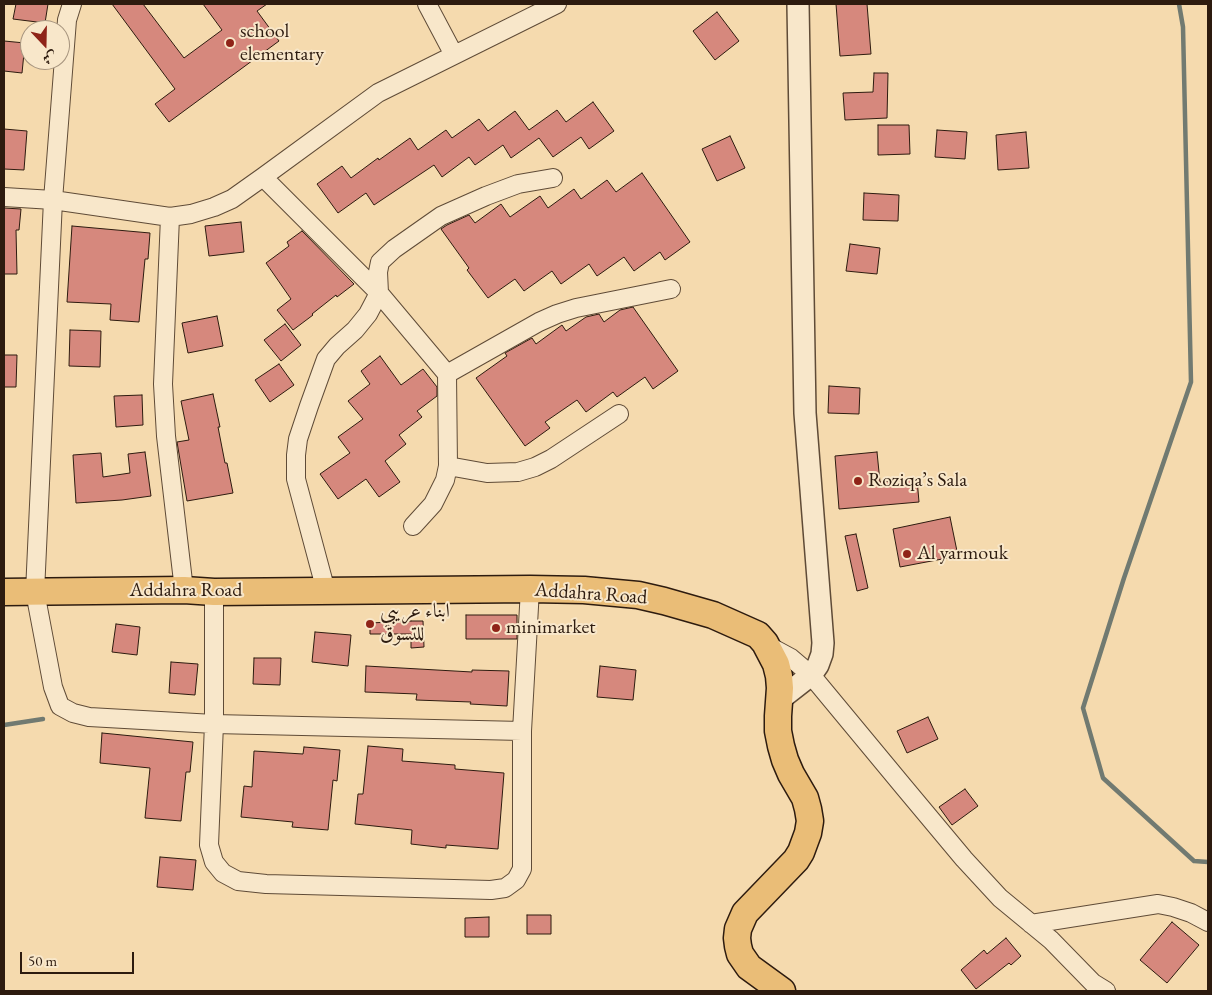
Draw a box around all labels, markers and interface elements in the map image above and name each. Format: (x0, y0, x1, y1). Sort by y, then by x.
north arrow (20, 20, 70, 70)
place label: school elementary (240, 20, 324, 67)
marker: school elementary (224, 37, 236, 49)
text: ش (40, 47, 60, 69)
place label: Roziqa’s Sala (868, 469, 967, 493)
marker: Roziqa’s Sala (852, 475, 864, 487)
place label: Al yarmouk (917, 542, 1008, 566)
marker: Al yarmouk (901, 548, 913, 560)
street label: Addahra Road (534, 578, 648, 610)
street label: Addahra Road (130, 579, 242, 603)
place label: ابناء عريبي للتسوق (380, 600, 450, 647)
place label: minimarket (506, 616, 596, 640)
marker: ابناء عريبي للتسوق (364, 618, 376, 630)
marker: minimarket (490, 622, 502, 634)
scale bar (22, 942, 136, 974)
text: 50 m (28, 951, 57, 970)

